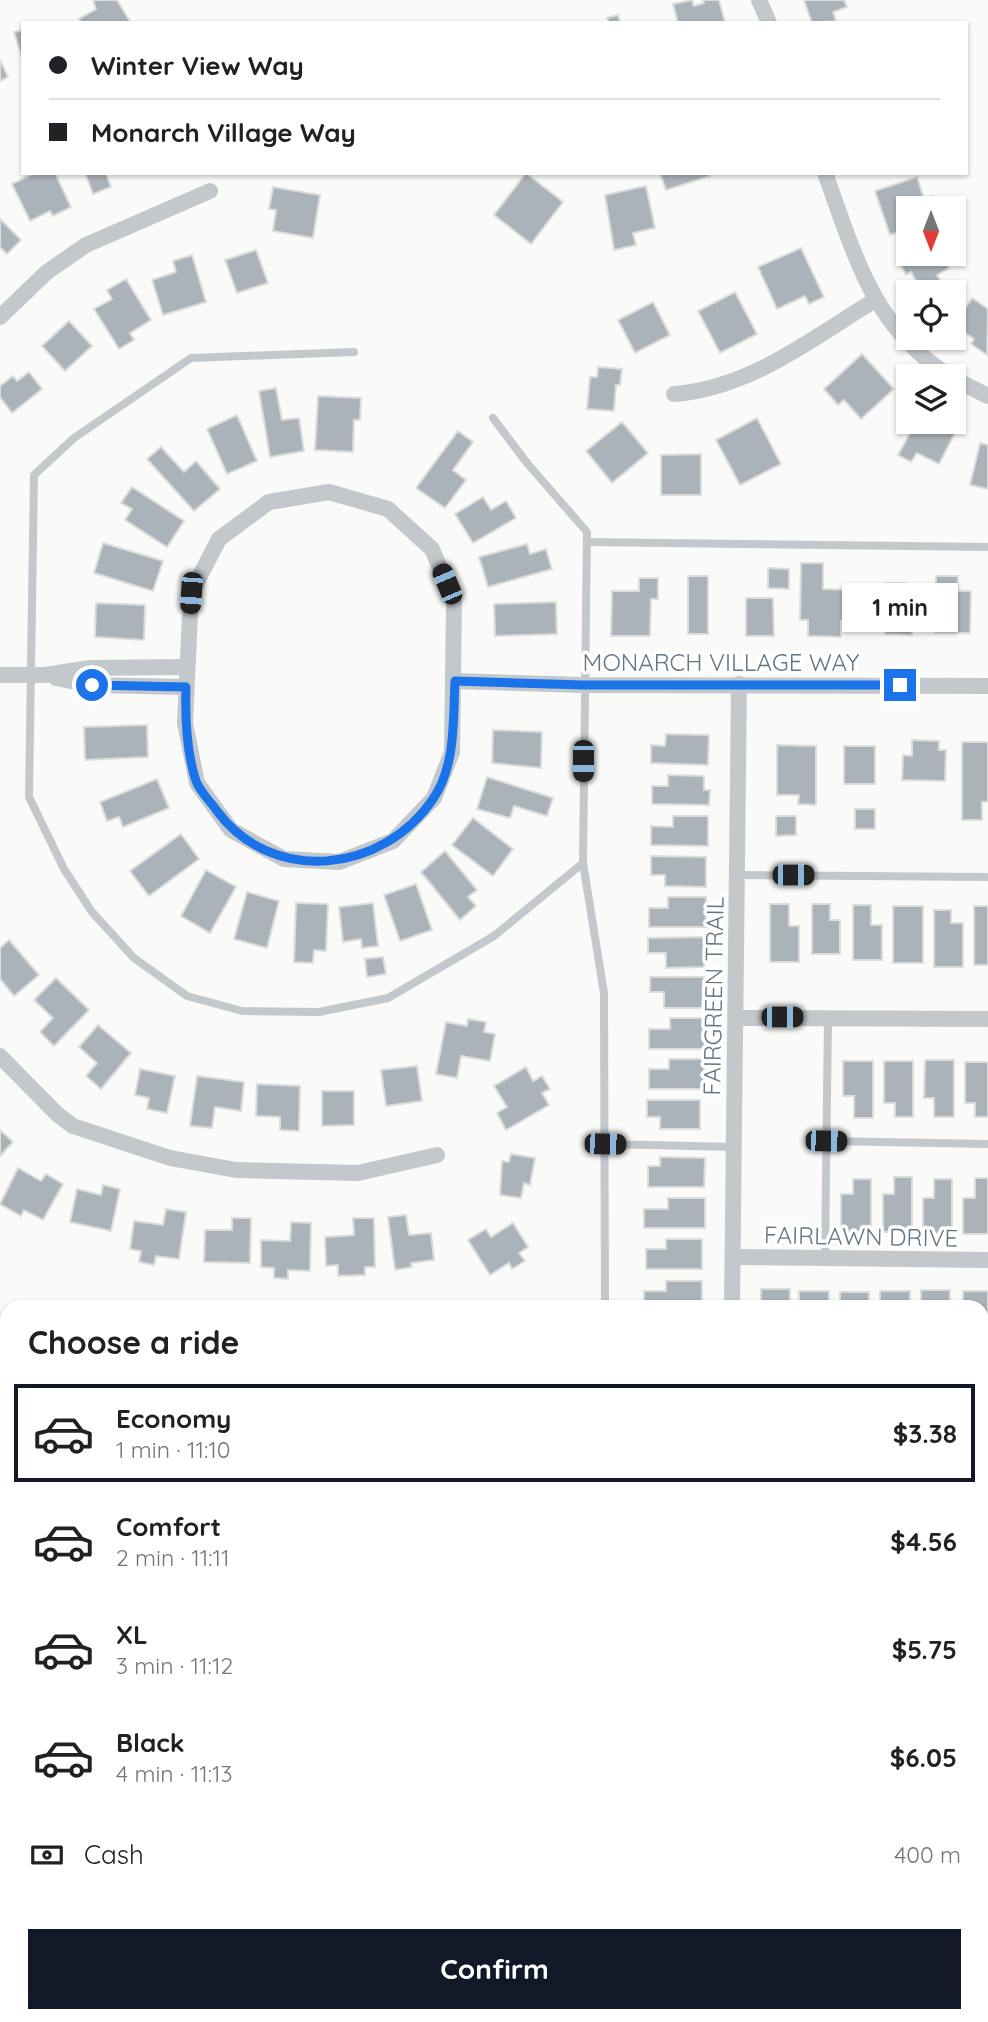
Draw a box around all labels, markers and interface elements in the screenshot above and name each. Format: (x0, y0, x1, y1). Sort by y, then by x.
text: Winter View Way (91, 49, 304, 82)
text: Monarch Village Way (91, 116, 356, 149)
north arrow (896, 196, 966, 266)
map controls (896, 196, 966, 434)
button: locate (896, 280, 966, 350)
button: layers (896, 364, 966, 434)
car (430, 561, 465, 607)
car (180, 571, 203, 615)
callout: 1 min (842, 584, 958, 632)
text: 1 min (872, 593, 928, 622)
street label: MONARCH VILLAGE WAY (583, 647, 859, 677)
route start (76, 669, 108, 701)
route end (884, 669, 916, 701)
car (573, 740, 594, 782)
car (773, 865, 815, 886)
street label: FAIRGREEN TRAIL (696, 896, 730, 1096)
car (762, 1007, 804, 1028)
car (805, 1130, 848, 1152)
car (584, 1133, 627, 1155)
street label: FAIRLAWN DRIVE (764, 1219, 958, 1253)
text: Choose a ride (28, 1322, 240, 1362)
icon: car (32, 1402, 95, 1465)
text: Economy (116, 1402, 231, 1435)
text: $3.38 (893, 1417, 957, 1450)
text: 1 min · 11:10 (116, 1435, 231, 1464)
icon: car (32, 1510, 95, 1573)
text: Comfort (116, 1510, 221, 1543)
text: $4.56 (890, 1525, 957, 1558)
text: 2 min · 11:11 (116, 1543, 230, 1572)
icon: car (32, 1618, 95, 1681)
text: XL (116, 1618, 148, 1651)
text: $5.75 (892, 1633, 957, 1666)
text: 3 min · 11:12 (116, 1651, 233, 1680)
icon: car (32, 1726, 95, 1789)
text: Black (116, 1726, 185, 1759)
text: $6.05 (890, 1741, 957, 1774)
text: 4 min · 11:13 (116, 1759, 233, 1788)
icon: cash (28, 1836, 66, 1874)
text: Cash (84, 1838, 144, 1871)
text: 400 m (894, 1840, 961, 1869)
button: Confirm (28, 1929, 961, 2009)

